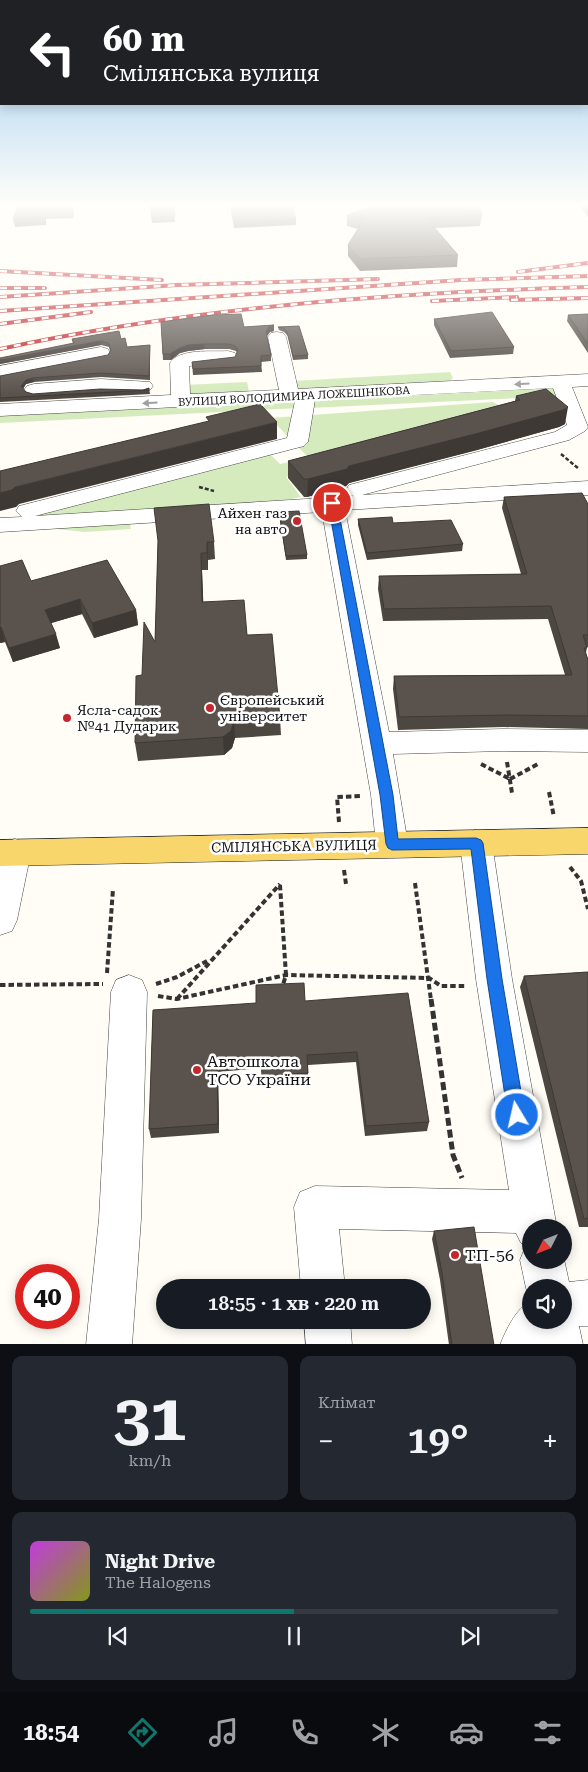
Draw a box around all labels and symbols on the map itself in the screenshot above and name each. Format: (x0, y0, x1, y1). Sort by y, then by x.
one-way arrow (514, 380, 530, 388)
street label: ВУЛИЦЯ ВОЛОДИМИРА ЛОЖЕШНІКОВА (178, 384, 411, 409)
one-way arrow (142, 399, 158, 407)
pin (311, 482, 353, 524)
place label: Айхен газ на авто (218, 505, 287, 537)
marker: Айхен газ на авто (291, 515, 303, 527)
place label: Європейський університет (220, 692, 325, 724)
place label: Ясла-садок №41 Дударик (77, 702, 177, 734)
marker: Європейський університет (204, 702, 216, 714)
marker: Ясла-садок №41 Дударик (61, 712, 73, 724)
street label: СМІЛЯНСЬКА ВУЛИЦЯ (211, 837, 377, 855)
place label: Автошкола ТСО України (207, 1052, 311, 1089)
marker: Автошкола ТСО України (191, 1064, 203, 1076)
position arrow (490, 1088, 542, 1140)
north arrow (522, 1219, 572, 1269)
place label: ТП-56 (465, 1246, 514, 1265)
marker: ТП-56 (449, 1249, 461, 1261)
speed limit sign: 40 (15, 1264, 80, 1329)

